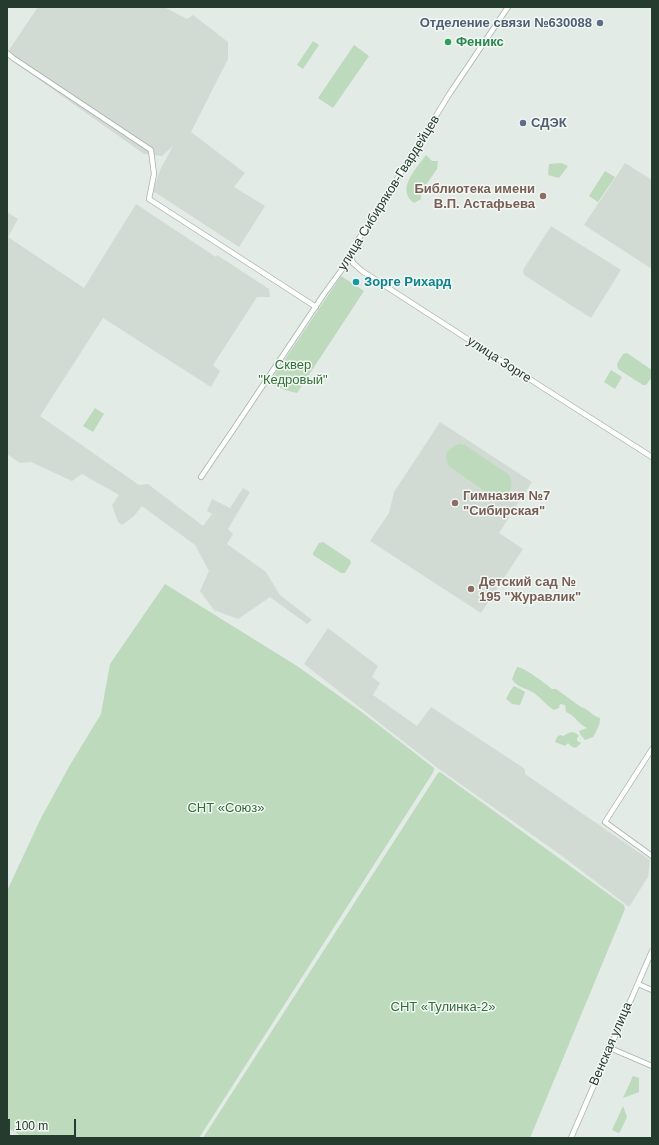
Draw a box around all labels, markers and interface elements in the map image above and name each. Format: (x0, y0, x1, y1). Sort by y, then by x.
place label: Отделение связи №630088 (420, 15, 592, 31)
marker: Отделение связи №630088 (595, 18, 605, 28)
place label: Феникс (456, 34, 504, 50)
marker: Феникс (443, 37, 453, 47)
street label: улица Сибиряков-Гвардейцев (335, 113, 443, 273)
place label: СДЭК (531, 115, 567, 131)
marker: СДЭК (518, 118, 528, 128)
place label: Библиотека имени В.П. Астафьева (414, 181, 535, 212)
marker: Библиотека имени В.П. Астафьева (538, 191, 548, 201)
place label: Зорге Рихард (364, 274, 451, 290)
marker: Зорге Рихард (351, 277, 361, 287)
street label: улица Зорге (464, 333, 534, 387)
park label: Сквер "Кедровый" (258, 357, 328, 388)
place label: Гимназия №7 "Сибирская" (463, 488, 550, 519)
marker: Гимназия №7 "Сибирская" (450, 498, 460, 508)
place label: Детский сад № 195 "Журавлик" (479, 574, 581, 605)
marker: Детский сад № 195 "Журавлик" (466, 584, 476, 594)
park label: СНТ «Союз» (187, 800, 265, 816)
park label: СНТ «Тулинка-2» (390, 999, 496, 1015)
street label: Венская улица (586, 1000, 636, 1088)
scale bar (10, 1111, 78, 1137)
text: 100 m (15, 1119, 48, 1133)

